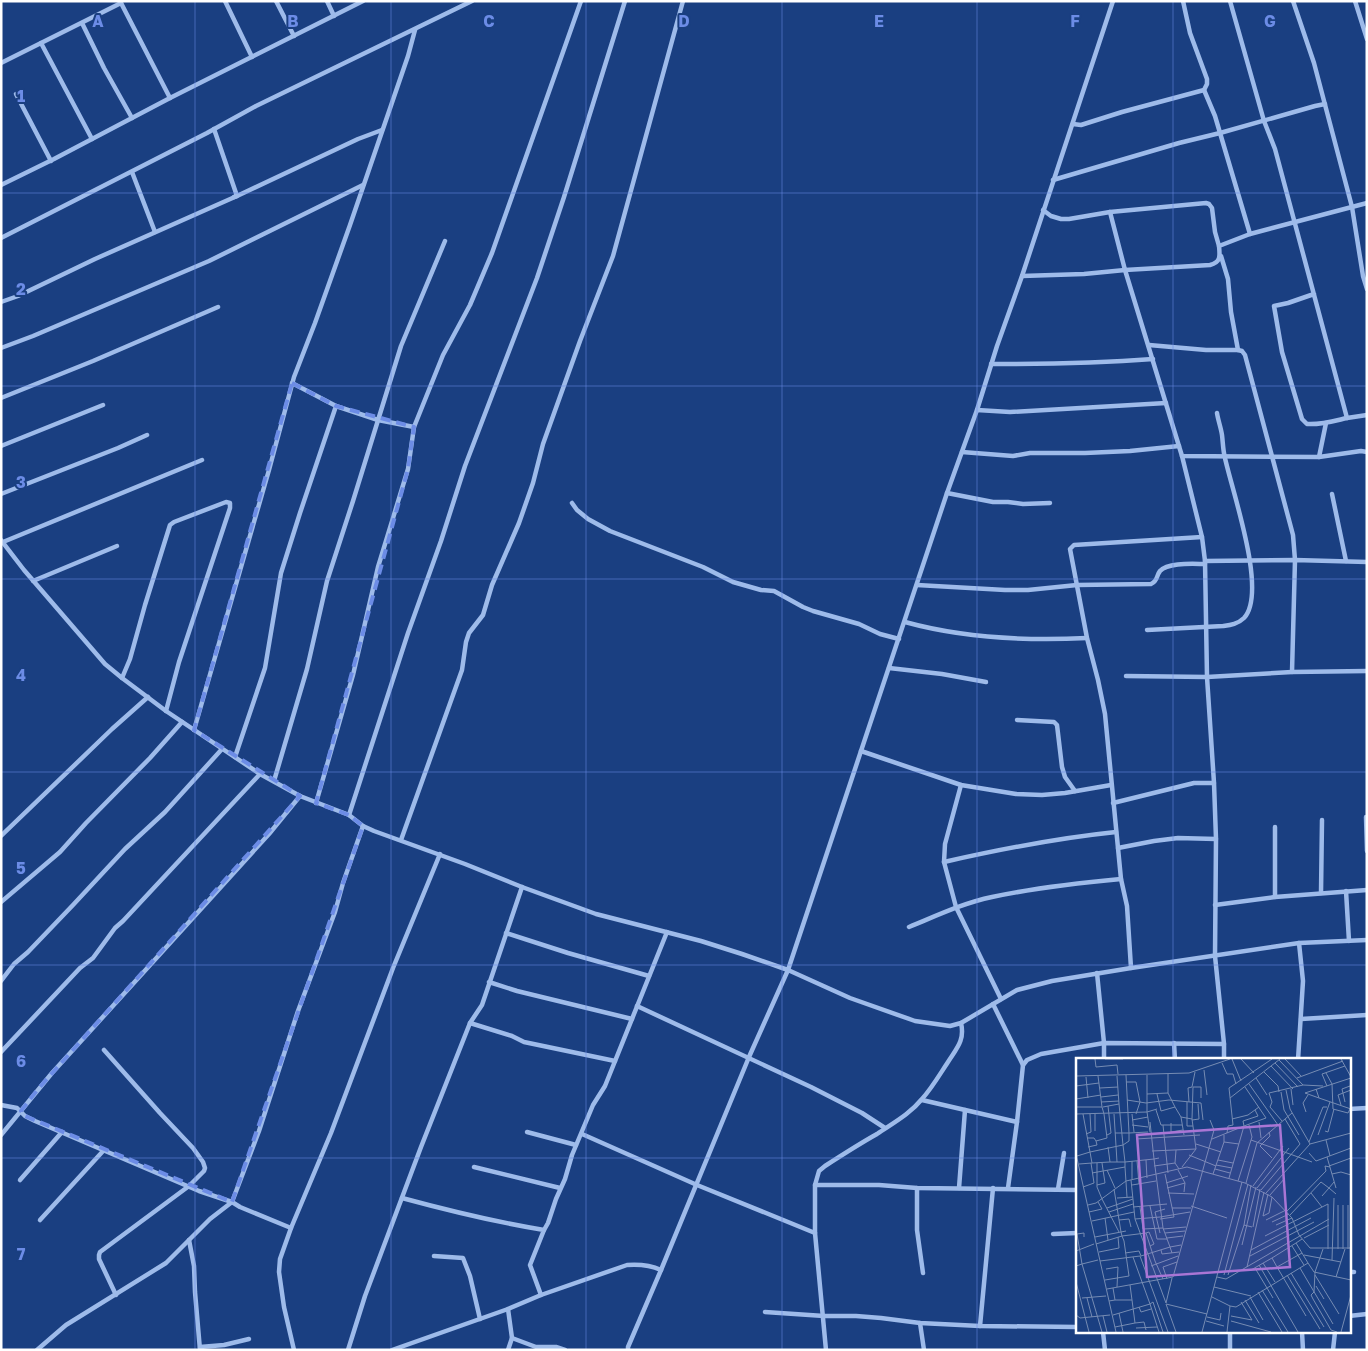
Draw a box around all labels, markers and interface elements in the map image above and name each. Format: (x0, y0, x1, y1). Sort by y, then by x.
text: A (92, 11, 104, 31)
text: B (287, 11, 299, 31)
text: C (483, 11, 495, 31)
text: D (678, 11, 690, 31)
text: E (874, 11, 884, 31)
text: F (1070, 11, 1080, 31)
text: G (1264, 11, 1276, 31)
text: 1 (17, 86, 25, 106)
text: 2 (16, 279, 26, 299)
text: 3 (16, 472, 26, 492)
text: 4 (16, 665, 26, 685)
text: 5 (16, 858, 26, 878)
text: 6 (16, 1051, 26, 1071)
inset map (1076, 1058, 1350, 1334)
text: 7 (17, 1244, 26, 1264)

